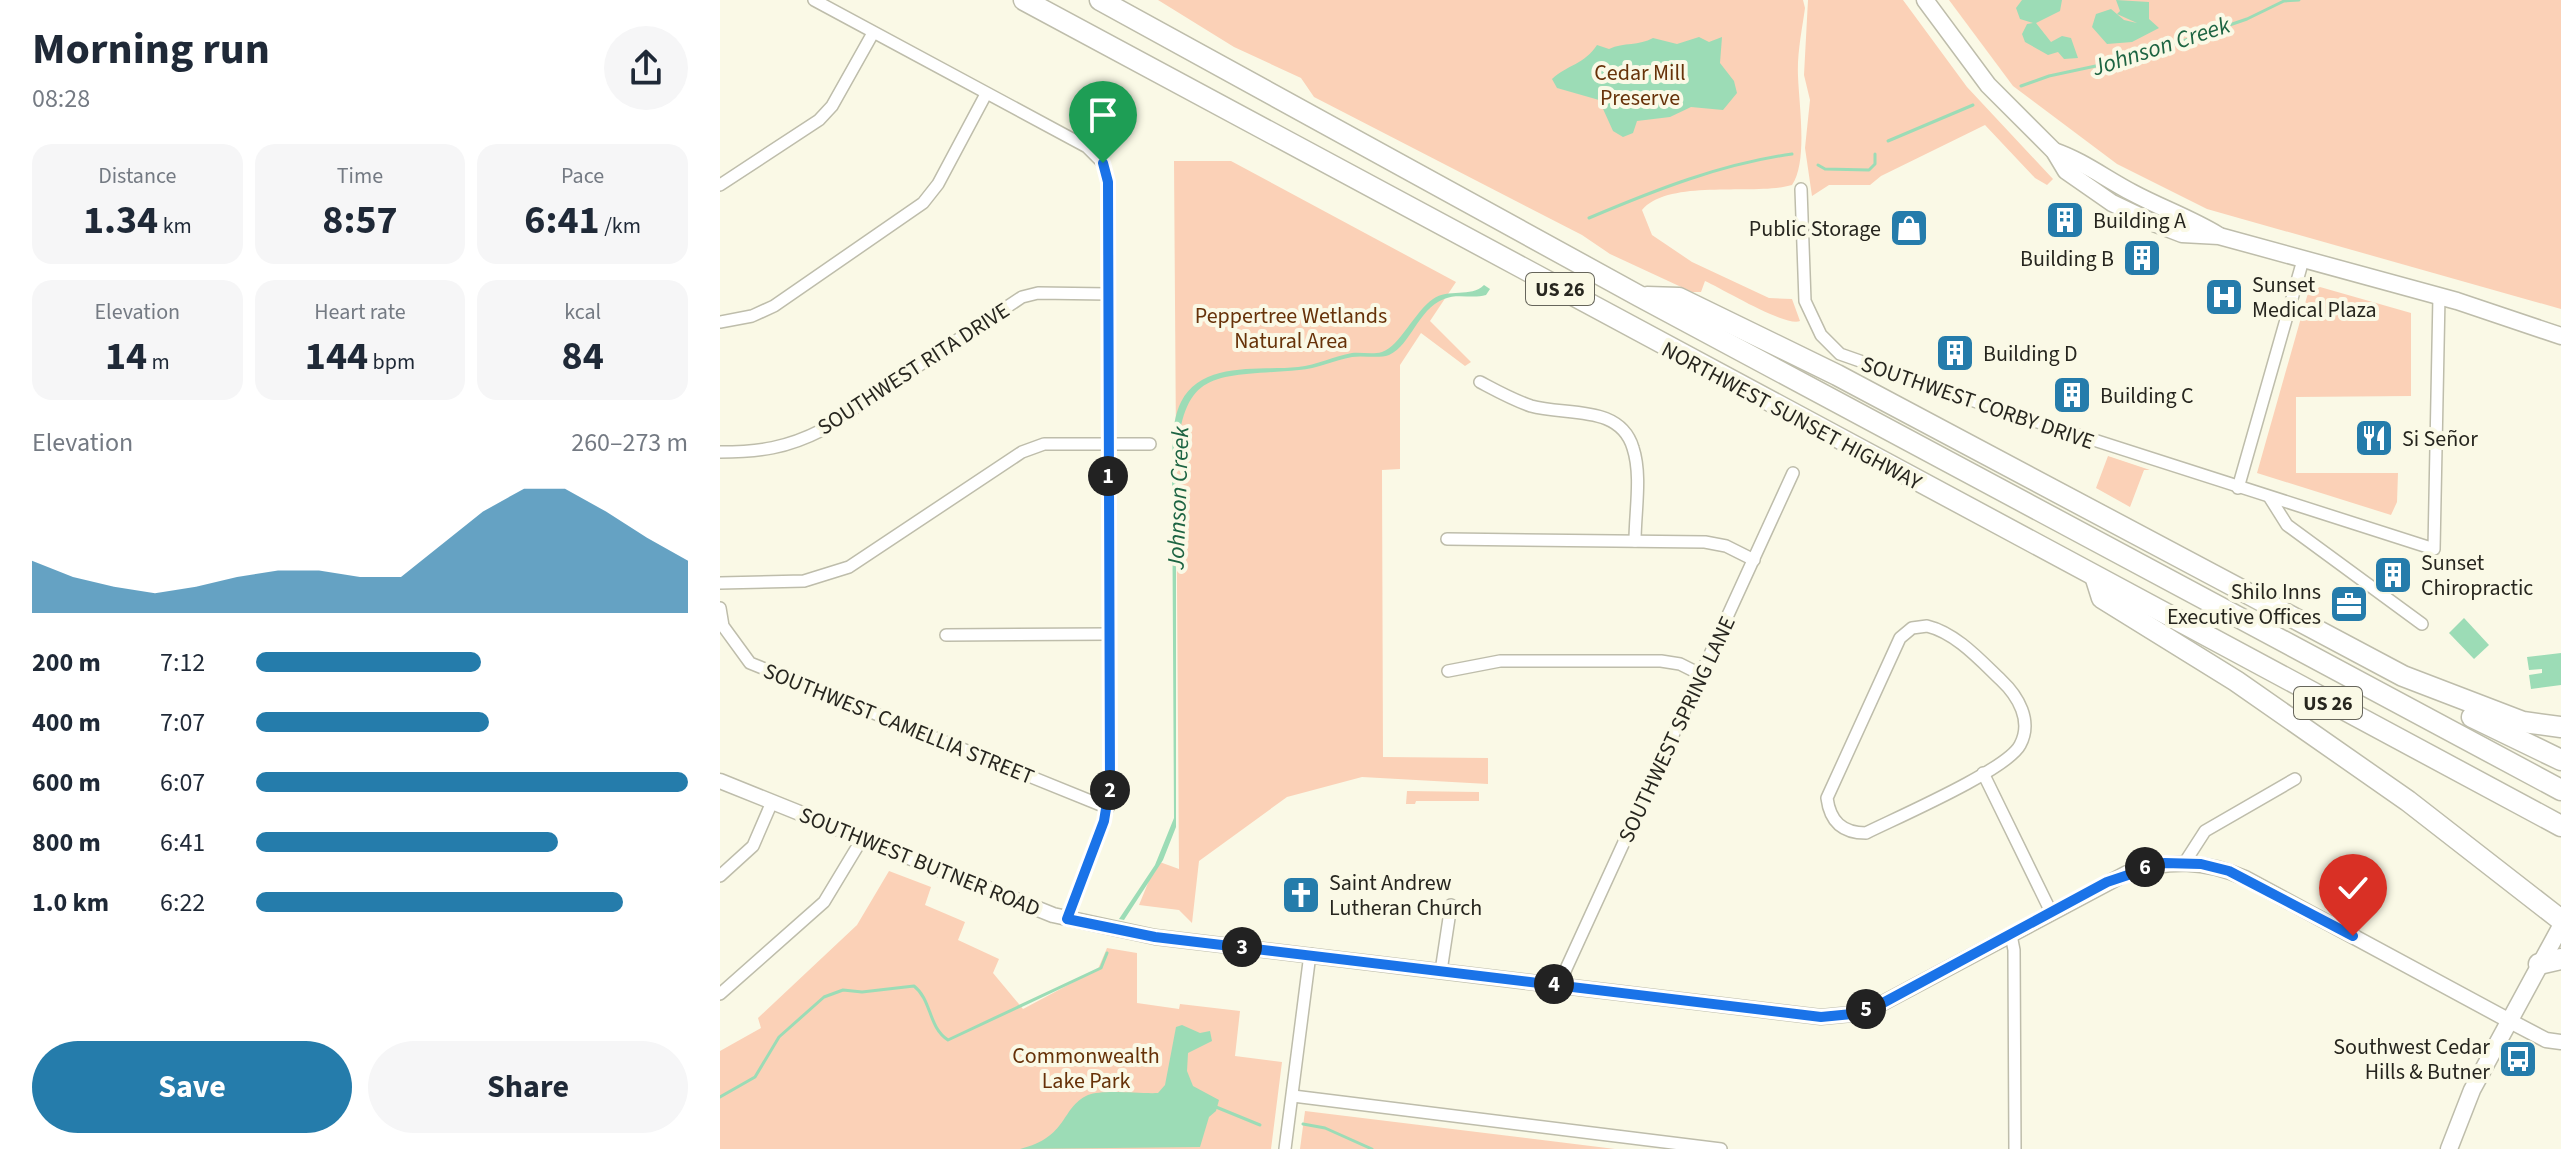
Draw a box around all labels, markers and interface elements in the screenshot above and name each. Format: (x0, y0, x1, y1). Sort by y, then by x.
water label: Johnson Creek (2087, 7, 2235, 86)
text: Morning run (32, 18, 270, 81)
button: share (604, 26, 688, 110)
park label: Cedar Mill Preserve (1594, 57, 1686, 114)
text: 08:28 (32, 80, 90, 117)
pin (1069, 81, 1137, 163)
icon: arrive (1081, 93, 1125, 137)
text: Distance (98, 160, 176, 192)
text: Time (337, 160, 383, 192)
text: Pace (561, 160, 604, 192)
text: 1.34 (83, 192, 158, 249)
text: 8:57 (322, 192, 398, 249)
text: 6:41 (524, 192, 600, 249)
building icon: Building A (2044, 199, 2086, 241)
place label: Building A (2093, 205, 2186, 237)
shop icon: Public Storage (1888, 207, 1930, 249)
text: km (158, 210, 192, 242)
text: /km (600, 210, 641, 242)
place label: Public Storage (1749, 213, 1881, 245)
building icon: Building B (2121, 237, 2163, 279)
place label: Building B (2020, 243, 2114, 275)
place label: Sunset Medical Plaza (2252, 269, 2377, 326)
road number: US 26 (1526, 273, 1594, 305)
hospital icon: Sunset Medical Plaza (2203, 276, 2245, 318)
street label: SOUTHWEST RITA DRIVE (811, 295, 1016, 443)
text: Elevation (94, 296, 180, 328)
text: Heart rate (314, 296, 406, 328)
text: kcal (564, 296, 601, 328)
park label: Peppertree Wetlands Natural Area (1195, 300, 1387, 357)
text: 14 (105, 328, 147, 385)
text: 144 (305, 328, 368, 385)
text: 84 (562, 328, 604, 385)
building icon: Building D (1934, 332, 1976, 374)
street label: NORTHWEST SUNSET HIGHWAY (1656, 334, 1928, 499)
place label: Building D (1983, 338, 2078, 370)
text: m (147, 346, 170, 378)
text: bpm (368, 346, 415, 378)
street label: SOUTHWEST CORBY DRIVE (1857, 348, 2098, 458)
building icon: Building C (2051, 374, 2093, 416)
place label: Building C (2100, 380, 2194, 412)
restaurant icon: Si Señor (2353, 417, 2395, 459)
place label: Si Señor (2402, 423, 2478, 455)
text: Elevation (32, 424, 133, 461)
text: 260–273 m (571, 424, 688, 461)
water label: Johnson Creek (1158, 425, 1199, 571)
pin: 1 (1088, 456, 1128, 496)
text: 1 (1102, 460, 1114, 492)
place label: Sunset Chiropractic (2421, 547, 2533, 604)
building icon: Sunset Chiropractic (2372, 554, 2414, 596)
place label: Shilo Inns Executive Offices (2167, 576, 2321, 633)
office icon: Shilo Inns Executive Offices (2328, 583, 2370, 625)
street label: SOUTHWEST SPRING LANE (1610, 611, 1743, 848)
text: 200 m (32, 644, 101, 681)
text: 7:12 (160, 644, 205, 681)
street label: SOUTHWEST CAMELLIA STREET (759, 655, 1039, 793)
road number: US 26 (2294, 687, 2362, 719)
text: 400 m (32, 704, 101, 741)
text: 7:07 (160, 704, 205, 741)
text: 600 m (32, 764, 101, 801)
text: 6:07 (160, 764, 205, 801)
pin: 2 (1090, 770, 1130, 810)
text: 2 (1104, 774, 1116, 806)
street label: SOUTHWEST BUTNER ROAD (794, 799, 1045, 925)
text: 800 m (32, 824, 101, 861)
text: 6:41 (160, 824, 205, 861)
pin: 6 (2125, 847, 2165, 887)
text: 6 (2139, 851, 2151, 883)
pin (2319, 854, 2387, 936)
icon: check (2331, 866, 2375, 910)
place label: Saint Andrew Lutheran Church (1329, 867, 1482, 924)
church icon: Saint Andrew Lutheran Church (1280, 874, 1322, 916)
text: 1.0 km (32, 884, 109, 921)
text: 6:22 (160, 884, 205, 921)
pin: 3 (1222, 927, 1262, 967)
text: 3 (1236, 931, 1248, 963)
pin: 4 (1534, 964, 1574, 1004)
text: 4 (1548, 968, 1560, 1000)
pin: 5 (1846, 989, 1886, 1029)
text: 5 (1860, 993, 1872, 1025)
place label: Southwest Cedar Hills & Butner (2333, 1031, 2490, 1088)
bus stop icon: Southwest Cedar Hills & Butner (2497, 1038, 2539, 1080)
park label: Commonwealth Lake Park (1012, 1040, 1160, 1097)
button: Save (32, 1041, 352, 1133)
button: Share (368, 1041, 688, 1133)

